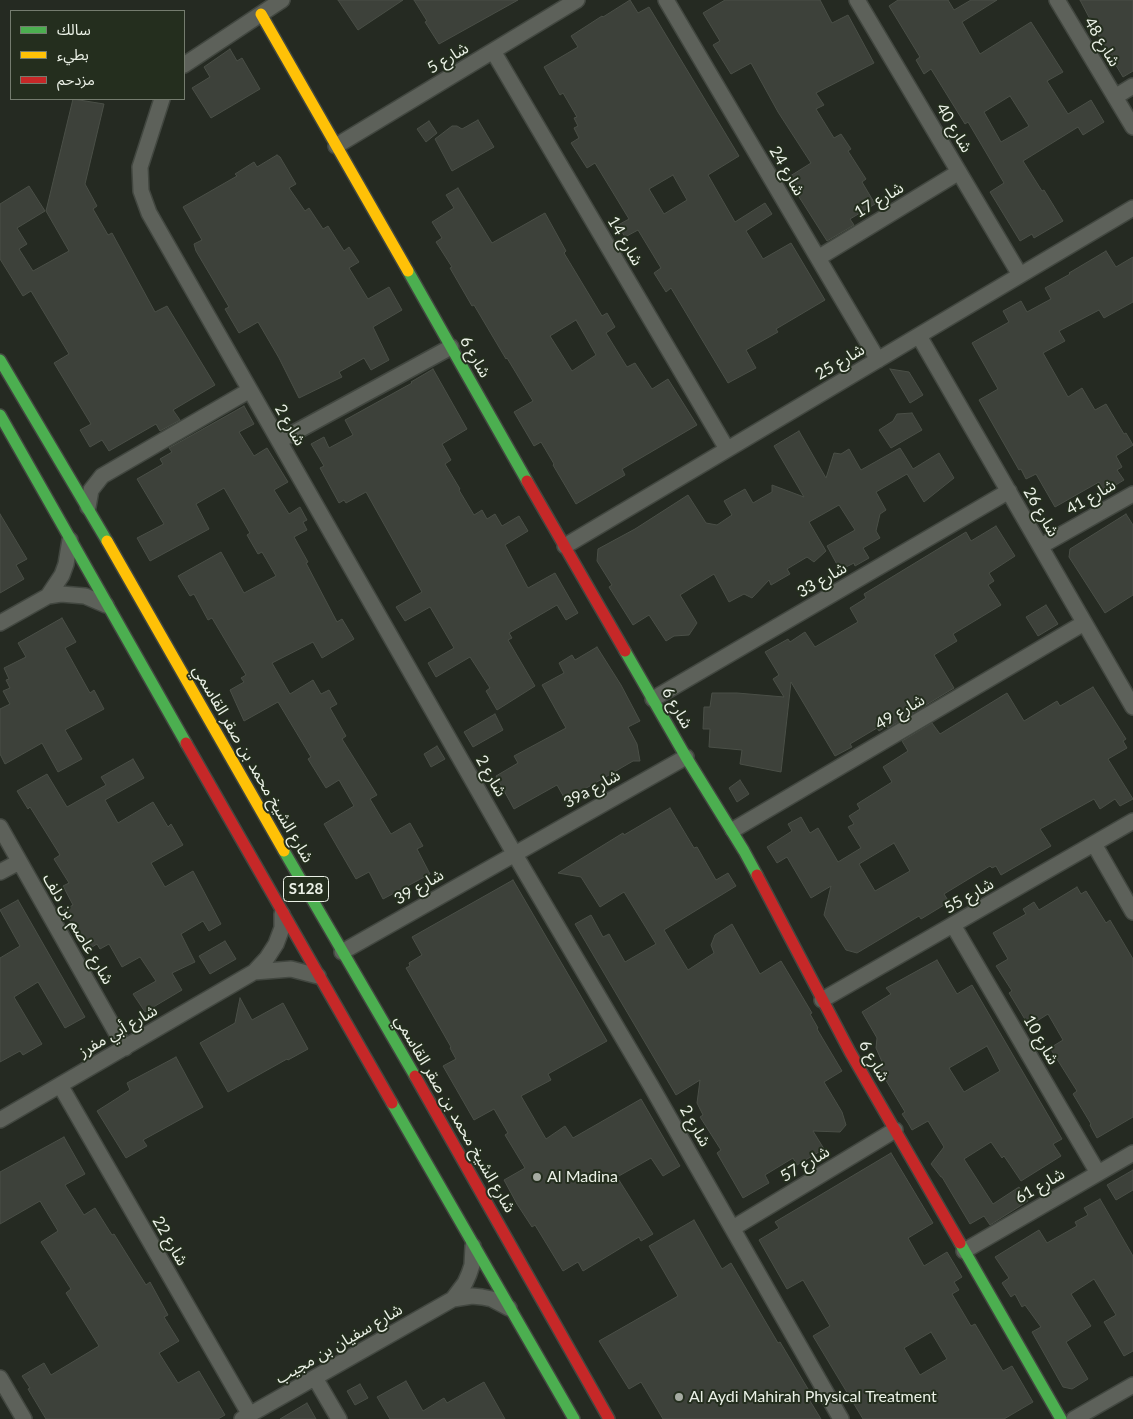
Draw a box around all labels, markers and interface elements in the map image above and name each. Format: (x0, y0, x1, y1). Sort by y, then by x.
legend (10, 10, 185, 100)
street label: شارع 48 (1080, 14, 1124, 70)
text: سالك (57, 20, 91, 38)
street label: شارع 5 (424, 38, 472, 78)
text: بطيء (57, 45, 89, 63)
text: مزدحم (57, 70, 95, 88)
street label: شارع 40 (932, 100, 976, 156)
street label: شارع 24 (765, 143, 809, 199)
street label: شارع 17 (851, 178, 907, 222)
street label: شارع 14 (603, 213, 647, 269)
street label: شارع 6 (456, 333, 494, 381)
street label: شارع 25 (812, 340, 868, 384)
street label: شارع 2 (271, 401, 309, 449)
street label: شارع 41 (1063, 475, 1119, 519)
street label: شارع 26 (1019, 484, 1063, 540)
street label: شارع 33 (794, 558, 850, 602)
street label: شارع الشيخ محمد بن صقر القاسمي (189, 662, 317, 866)
street label: شارع 6 (658, 684, 696, 732)
street label: شارع 49 (872, 690, 928, 734)
street label: شارع 2 (472, 752, 510, 800)
street label: 39a شارع (560, 766, 624, 812)
street label: شارع 39 (391, 865, 447, 909)
street label: شارع عاصم بن دلف (38, 870, 118, 988)
street label: شارع 55 (941, 874, 997, 918)
road number: S128 (284, 876, 328, 902)
street label: شارع أبي مفرز (75, 1001, 161, 1061)
street label: شارع الشيخ محمد بن صقر القاسمي (391, 1012, 519, 1216)
street label: شارع 10 (1019, 1012, 1063, 1068)
street label: شارع 6 (855, 1037, 893, 1085)
street label: شارع 2 (676, 1102, 714, 1150)
street label: شارع 57 (777, 1142, 833, 1186)
street label: شارع 61 (1012, 1164, 1068, 1208)
place label: Al Madina (547, 1167, 618, 1187)
marker: Al Madina (531, 1171, 543, 1183)
street label: شارع 22 (148, 1213, 192, 1269)
street label: شارع سفيان بن مجيب (272, 1300, 406, 1388)
place label: Al Aydi Mahirah Physical Treatment (689, 1387, 937, 1407)
marker: Al Aydi Mahirah Physical Treatment (673, 1391, 685, 1403)

